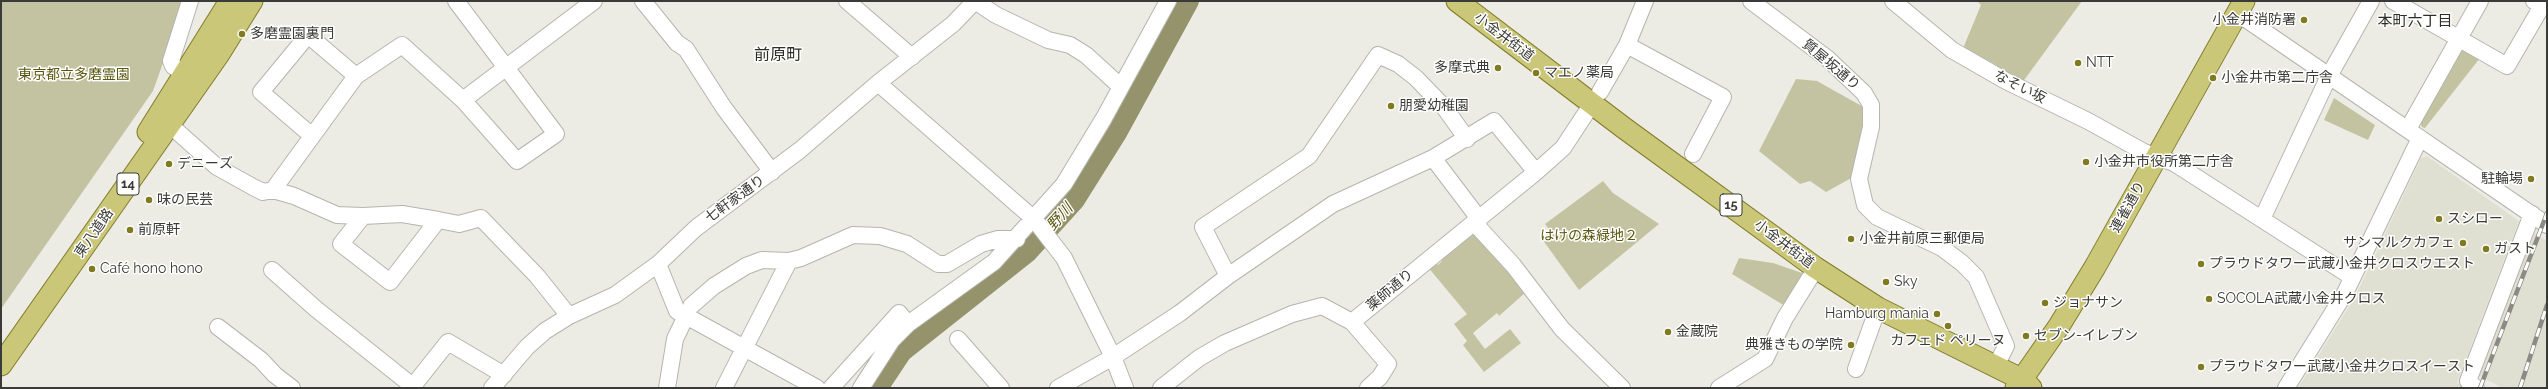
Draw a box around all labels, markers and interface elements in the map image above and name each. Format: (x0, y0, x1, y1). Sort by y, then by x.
street label: 小金井街道 (1471, 9, 1537, 65)
place label: 小金井消防署 (2212, 12, 2296, 28)
district label: 本町六丁目 (2378, 12, 2452, 30)
marker: 小金井消防署 (2299, 15, 2309, 25)
place label: 多磨霊園裏門 (250, 26, 334, 42)
marker: 多磨霊園裏門 (237, 29, 247, 39)
street label: 質屋坂通り (1799, 36, 1863, 94)
district label: 前原町 (754, 45, 802, 65)
place label: NTT (2086, 55, 2114, 71)
marker: NTT (2073, 58, 2083, 68)
place label: 多摩式典 (1434, 60, 1490, 76)
marker: 多摩式典 (1493, 63, 1503, 73)
place label: マエノ薬局 (1544, 65, 1614, 81)
park label: 東京都立多磨霊園 (18, 67, 130, 83)
street label: なそい坂 (1991, 67, 2049, 107)
marker: マエノ薬局 (1531, 68, 1541, 78)
place label: 小金井市第二庁舎 (2221, 70, 2333, 86)
marker: 小金井市第二庁舎 (2208, 73, 2218, 83)
place label: 朋愛幼稚園 (1399, 98, 1469, 114)
marker: 朋愛幼稚園 (1386, 101, 1396, 111)
place label: 小金井市役所第二庁舎 (2094, 154, 2234, 170)
place label: デニーズ (177, 156, 233, 172)
marker: 小金井市役所第二庁舎 (2081, 157, 2091, 167)
marker: デニーズ (164, 159, 174, 169)
place label: 駐輪場 (2481, 171, 2523, 187)
street label: 七軒家通り (702, 172, 768, 226)
road number: 14 (117, 173, 139, 195)
marker: 駐輪場 (2526, 174, 2536, 184)
street label: 連雀通り (2107, 178, 2149, 236)
place label: 味の民芸 (157, 192, 213, 208)
road number: 15 (1720, 194, 1742, 216)
marker: 味の民芸 (144, 195, 154, 205)
water label: 野川 (1043, 200, 1077, 234)
street label: 東八道路 (71, 205, 117, 261)
place label: スシロー (2447, 211, 2503, 227)
marker: スシロー (2434, 214, 2444, 224)
street label: 小金井街道 (1751, 216, 1817, 272)
place label: 前原軒 (138, 222, 180, 238)
marker: 前原軒 (125, 225, 135, 235)
park label: はけの森緑地２ (1540, 228, 1638, 244)
place label: 小金井前原三郵便局 (1859, 231, 1985, 247)
marker: 小金井前原三郵便局 (1846, 234, 1856, 244)
place label: サンマルクカフェ (2343, 235, 2455, 251)
marker: サンマルクカフェ (2458, 238, 2468, 248)
place label: ガスト (2494, 241, 2536, 257)
marker: ガスト (2481, 244, 2491, 254)
place label: プラウドタワー武蔵小金井クロスウエスト (2209, 256, 2475, 272)
marker: プラウドタワー武蔵小金井クロスウエスト (2196, 259, 2206, 269)
place label: Café hono hono (100, 261, 203, 277)
marker: Café hono hono (87, 264, 97, 274)
street label: 薬師通り (1363, 266, 1417, 314)
place label: Sky (1894, 274, 1918, 290)
marker: Sky (1881, 277, 1891, 287)
place label: SOCOLA武蔵小金井クロス (2217, 291, 2386, 307)
marker: SOCOLA武蔵小金井クロス (2204, 294, 2214, 304)
place label: ジョナサン (2053, 295, 2123, 311)
marker: ジョナサン (2040, 298, 2050, 308)
place label: Hamburg mania (1825, 306, 1929, 322)
marker: Hamburg mania (1932, 309, 1942, 319)
marker: カフェド ペリーヌ (1943, 321, 1953, 331)
place label: 金蔵院 (1676, 324, 1718, 340)
marker: 金蔵院 (1663, 327, 1673, 337)
place label: セブン-イレブン (2034, 328, 2138, 344)
marker: セブン-イレブン (2021, 331, 2031, 341)
place label: カフェド ペリーヌ (1890, 333, 2006, 349)
place label: 典雅きもの学院 (1745, 337, 1843, 353)
marker: 典雅きもの学院 (1846, 340, 1856, 350)
place label: プラウドタワー武蔵小金井クロスイースト (2209, 359, 2475, 375)
marker: プラウドタワー武蔵小金井クロスイースト (2196, 362, 2206, 372)

